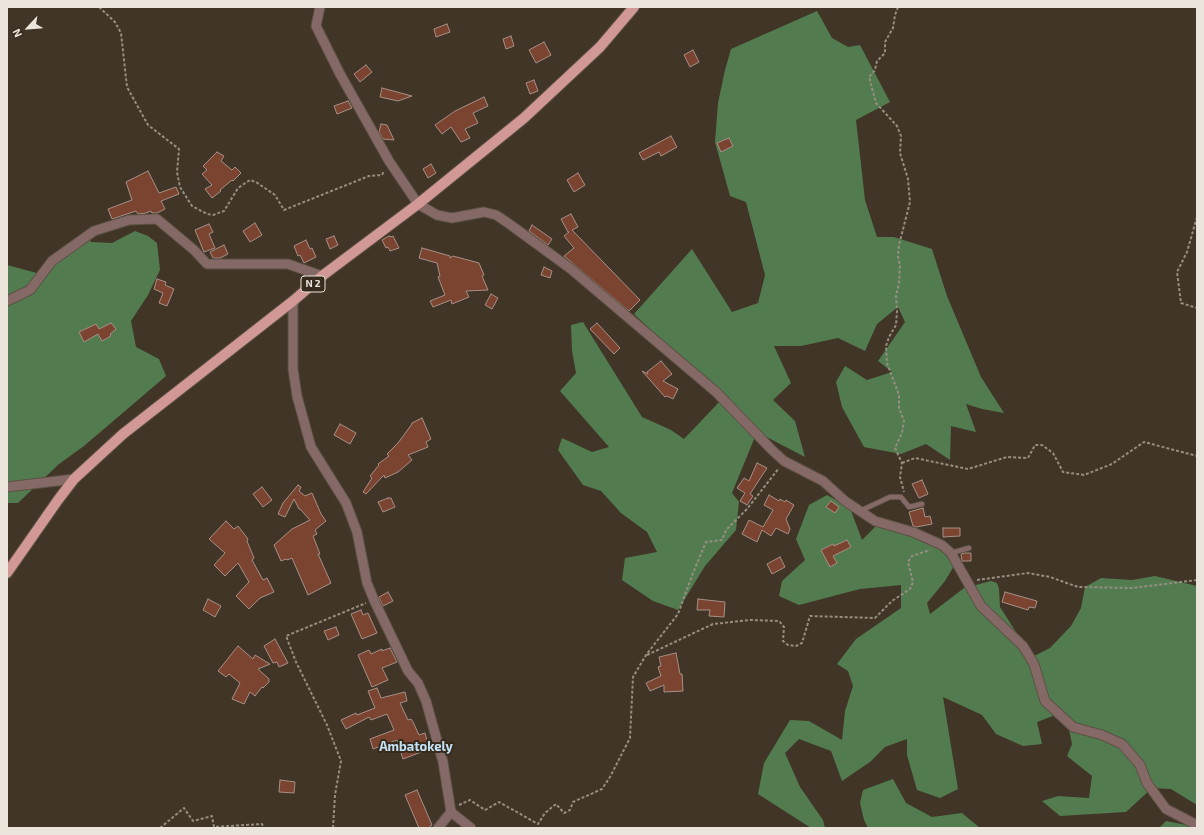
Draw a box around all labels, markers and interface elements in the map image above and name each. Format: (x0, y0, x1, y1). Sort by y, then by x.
north arrow (8, 8, 48, 48)
text: N (9, 27, 24, 40)
road number: N 2 (301, 276, 325, 292)
district label: Ambatokely (379, 739, 453, 755)

